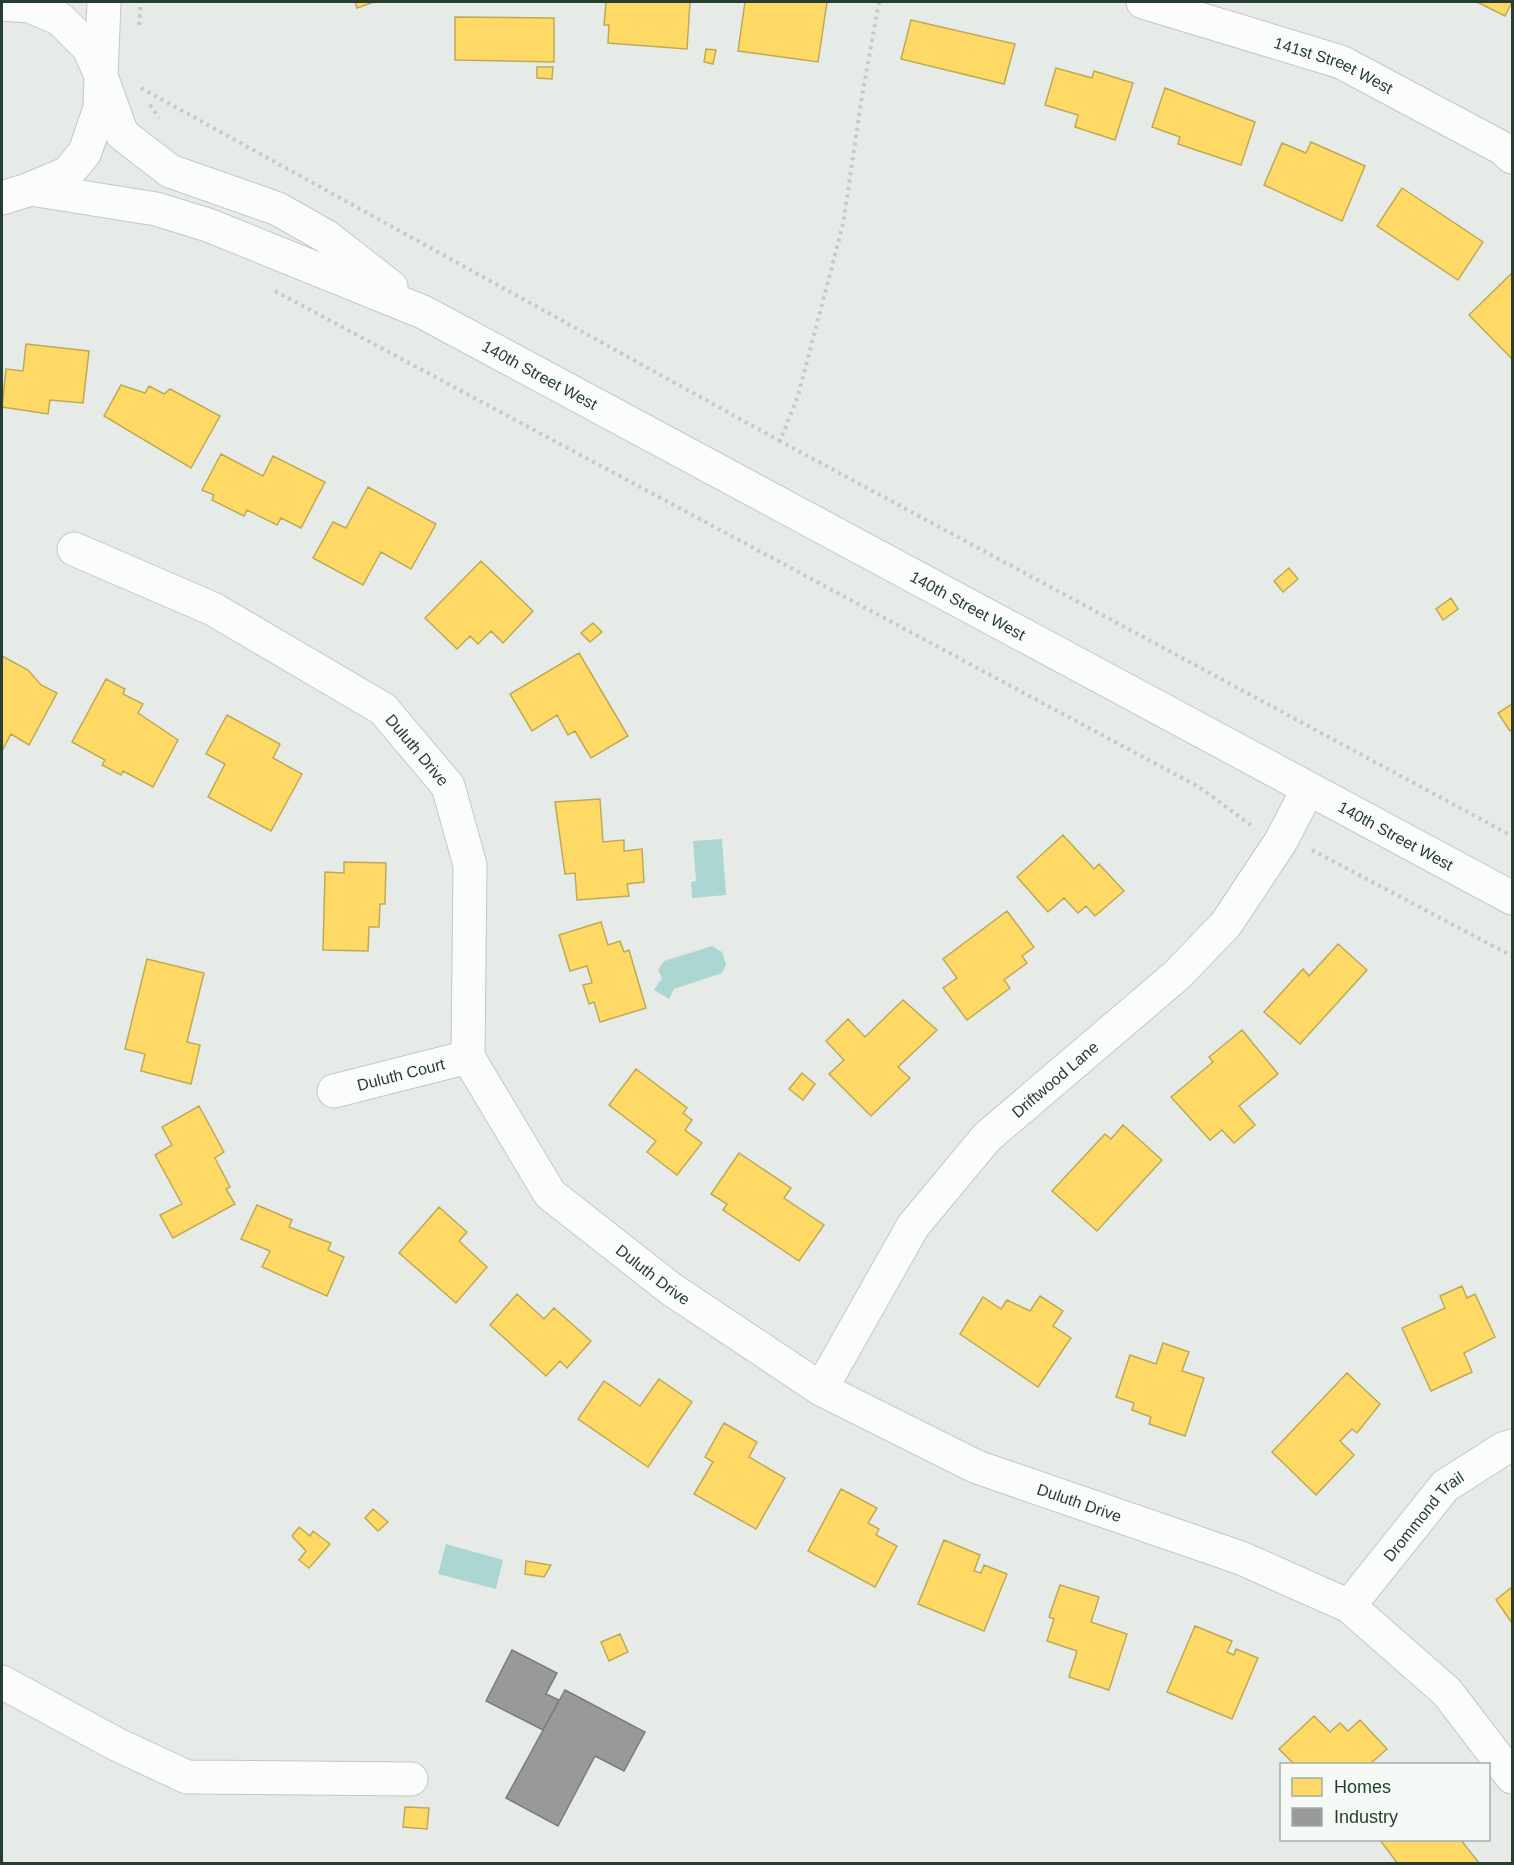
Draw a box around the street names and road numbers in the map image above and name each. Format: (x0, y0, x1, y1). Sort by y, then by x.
street label: 141st Street West (1272, 34, 1396, 97)
street label: 140th Street West (479, 338, 600, 413)
street label: 140th Street West (907, 568, 1028, 644)
street label: Duluth Drive (382, 711, 452, 789)
street label: 140th Street West (1335, 798, 1456, 874)
street label: Driftwood Lane (1009, 1038, 1102, 1121)
street label: Duluth Court (355, 1055, 447, 1094)
street label: Duluth Drive (613, 1241, 693, 1308)
street label: Drommond Trail (1380, 1468, 1467, 1565)
street label: Duluth Drive (1035, 1480, 1124, 1525)

